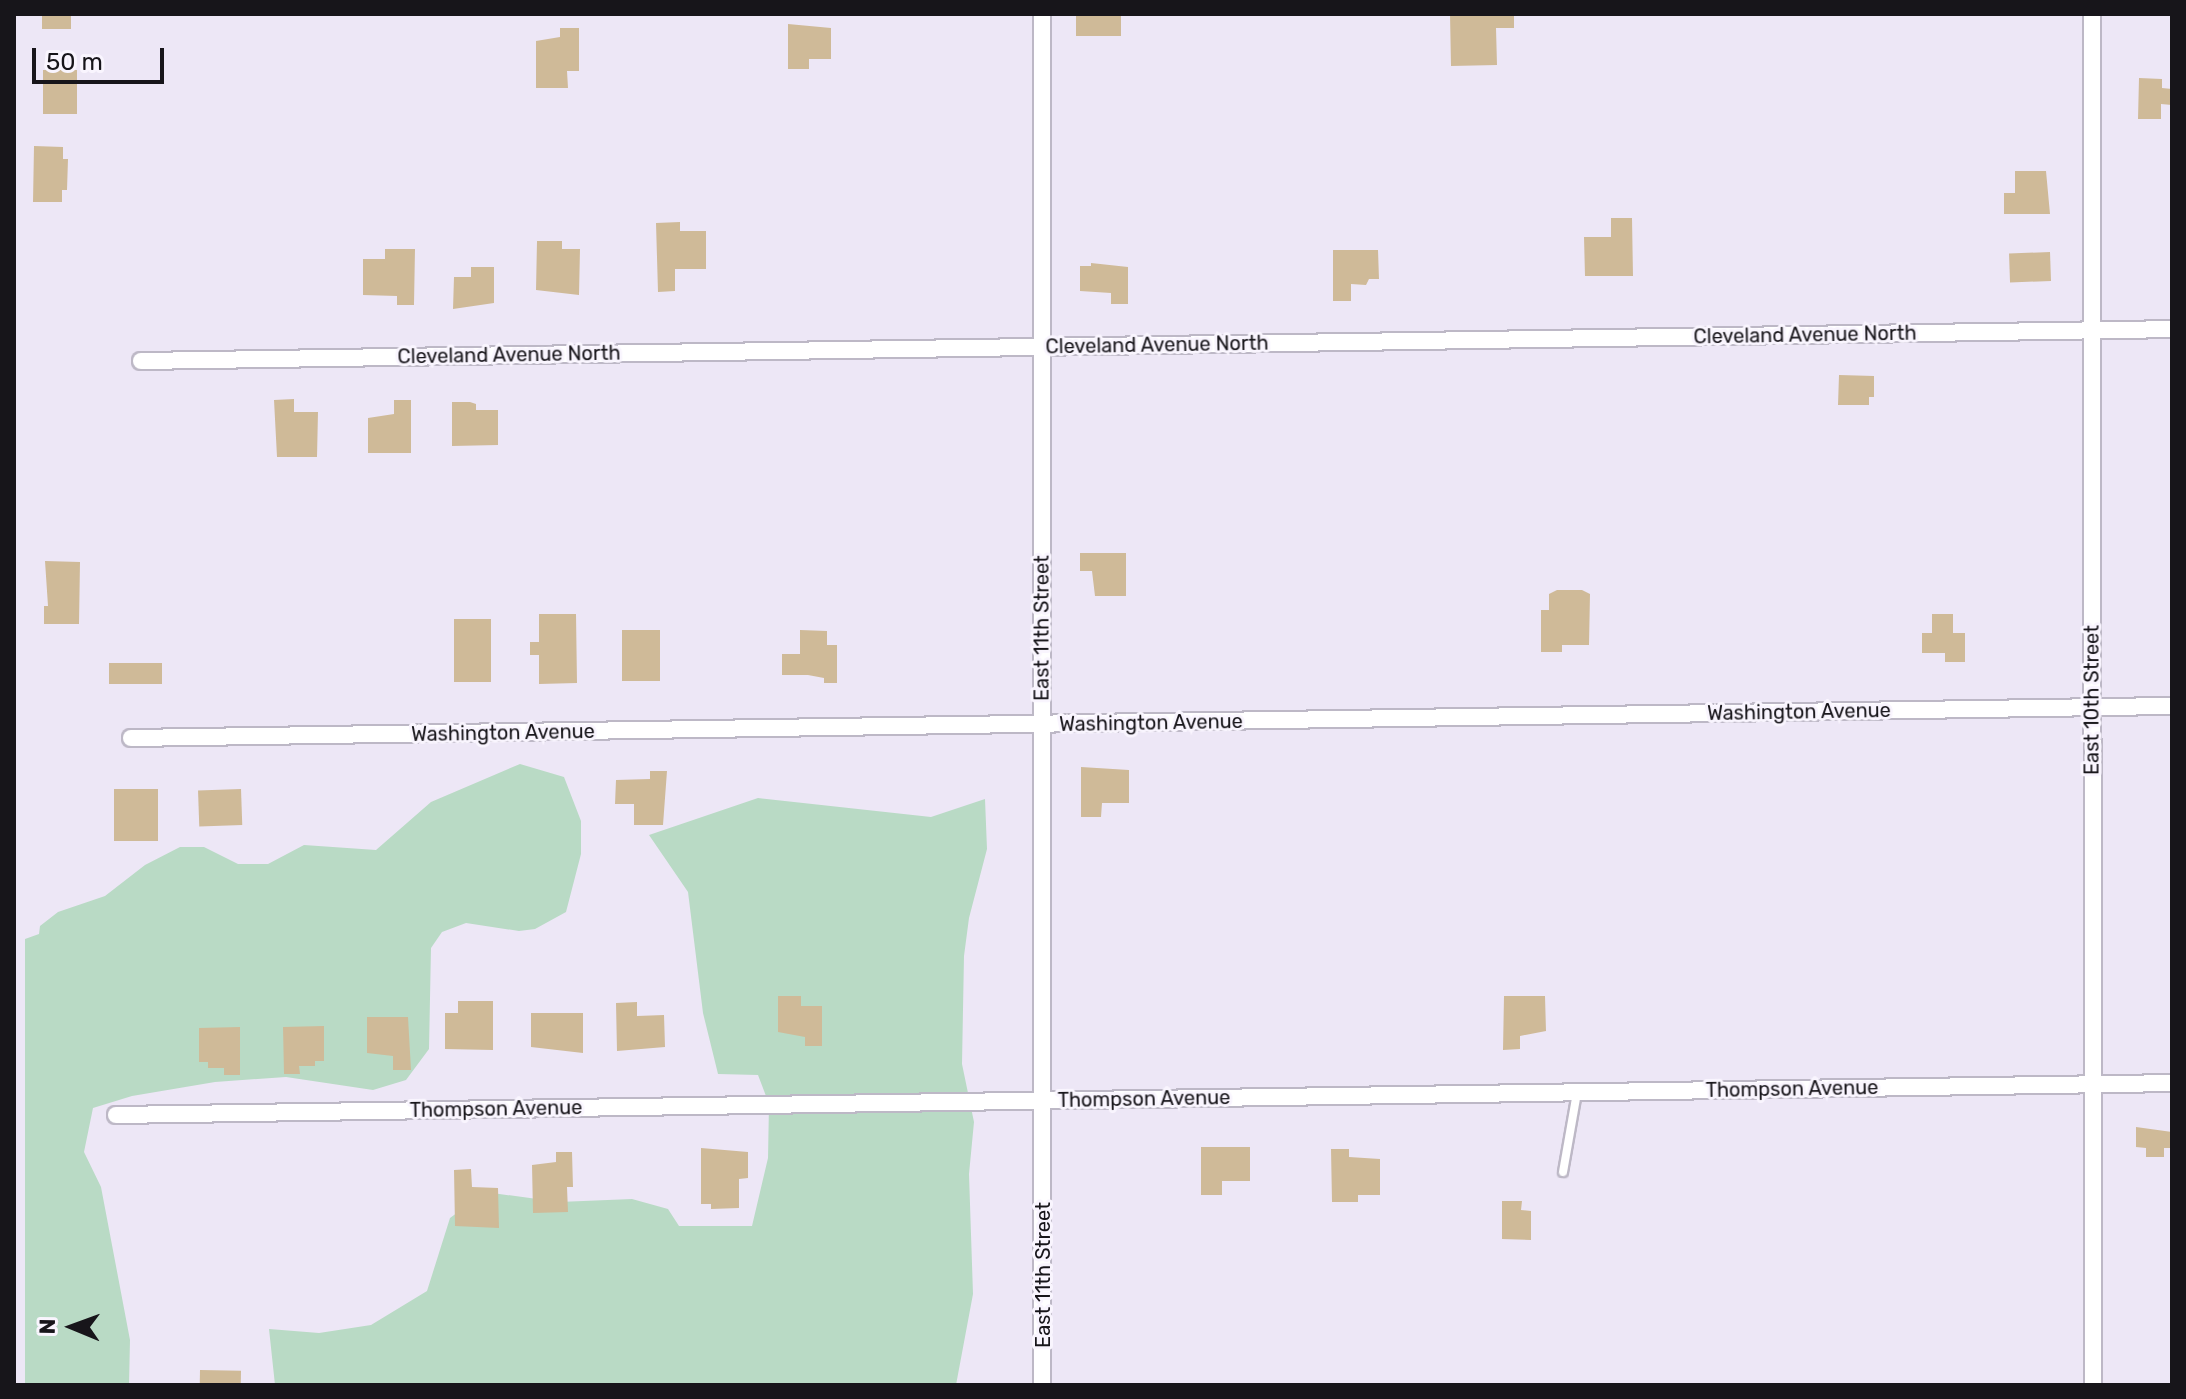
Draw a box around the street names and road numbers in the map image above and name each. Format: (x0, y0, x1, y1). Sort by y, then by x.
street label: Cleveland Avenue North (1693, 321, 1917, 349)
street label: Cleveland Avenue North (1045, 331, 1269, 359)
street label: Cleveland Avenue North (397, 341, 621, 369)
street label: East 11th Street (1030, 555, 1054, 701)
street label: East 10th Street (2080, 625, 2104, 775)
street label: Washington Avenue (1707, 698, 1891, 726)
street label: Washington Avenue (1059, 709, 1243, 737)
street label: Washington Avenue (411, 719, 595, 747)
street label: Thompson Avenue (1705, 1075, 1879, 1103)
street label: Thompson Avenue (1057, 1085, 1231, 1113)
street label: Thompson Avenue (409, 1095, 583, 1123)
street label: East 11th Street (1031, 1202, 1055, 1348)

